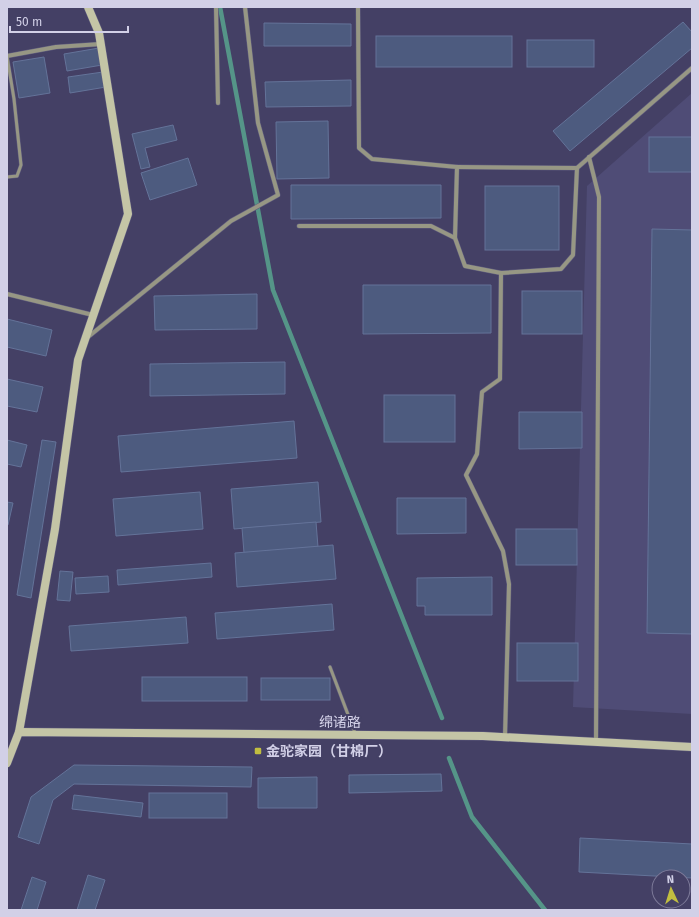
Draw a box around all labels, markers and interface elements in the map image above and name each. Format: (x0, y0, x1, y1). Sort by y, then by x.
scale bar (10, 8, 128, 34)
text: 50 m (16, 15, 42, 29)
street label: 绵诸路 (319, 714, 361, 731)
place label: 金驼家园（甘棉厂） (266, 743, 392, 760)
marker: 金驼家园（甘棉厂） (253, 746, 263, 756)
north arrow (651, 869, 691, 909)
text: N (666, 873, 674, 886)

